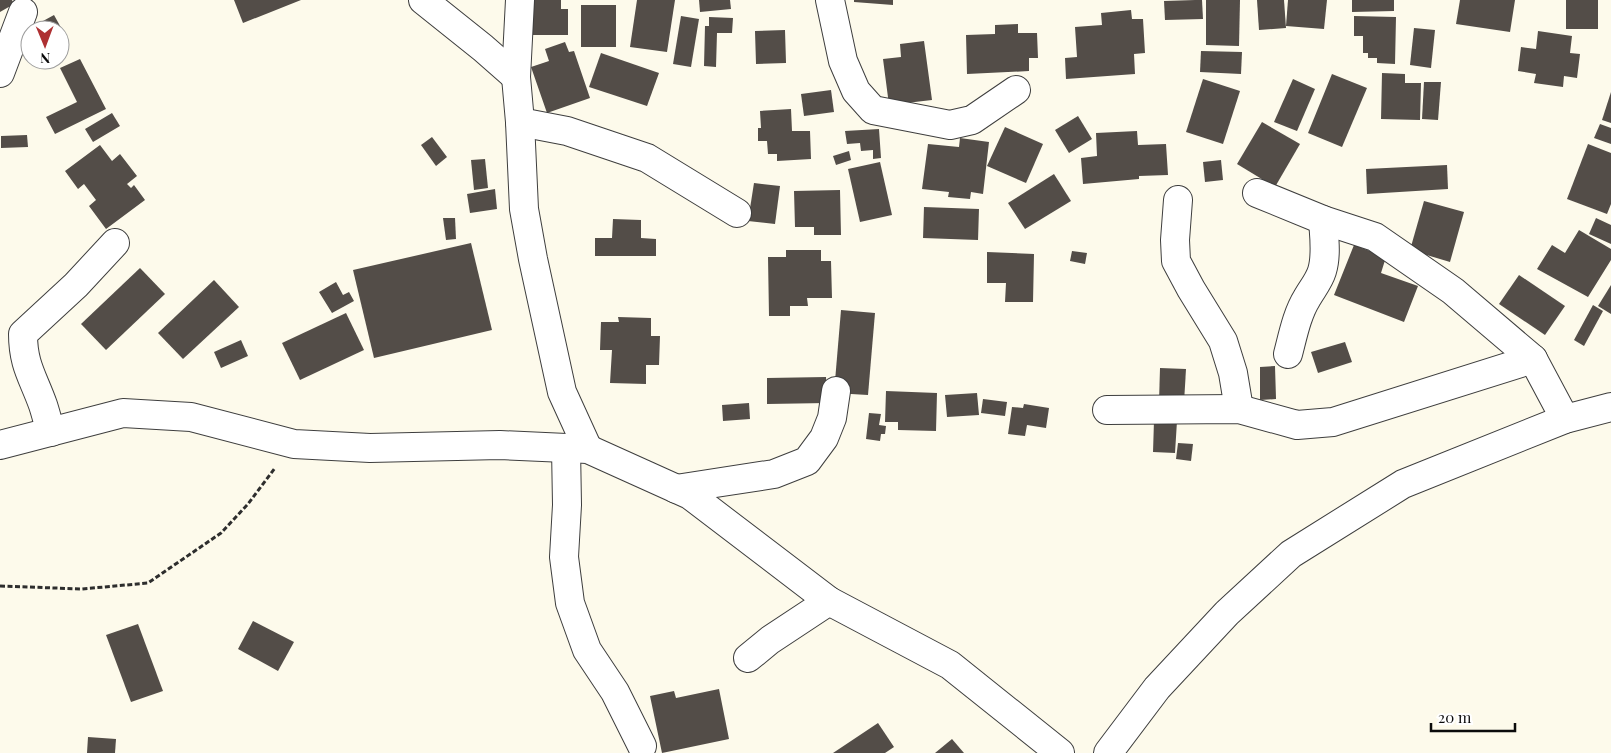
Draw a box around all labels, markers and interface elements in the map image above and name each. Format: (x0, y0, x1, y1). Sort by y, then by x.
north arrow (20, 20, 70, 70)
text: N (40, 49, 50, 68)
scale bar (1431, 700, 1515, 732)
text: 20 m (1438, 707, 1472, 727)

